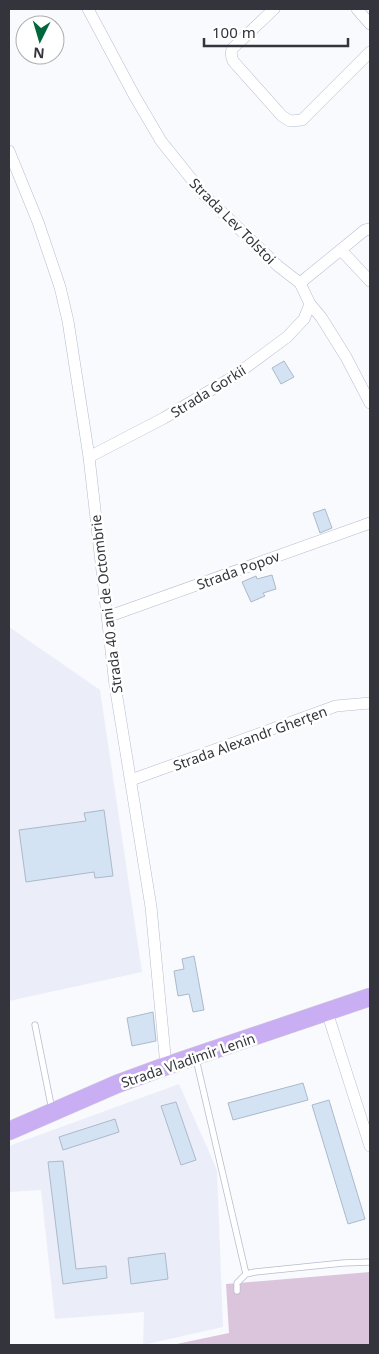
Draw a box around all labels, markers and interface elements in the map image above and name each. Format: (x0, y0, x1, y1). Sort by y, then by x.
north arrow (15, 15, 65, 65)
scale bar (204, 15, 348, 47)
text: 100 m (212, 22, 256, 42)
text: N (32, 43, 45, 63)
street label: Strada Lev Tolstoi (186, 174, 280, 268)
street label: Strada Gorkii (167, 360, 249, 422)
street label: Strada 40 ani de Octombrie (86, 513, 126, 694)
street label: Strada Popov (194, 546, 283, 594)
street label: Strada Alexandr Gherțen (170, 701, 330, 775)
street label: Strada Vladimir Lenin (118, 1028, 258, 1092)

